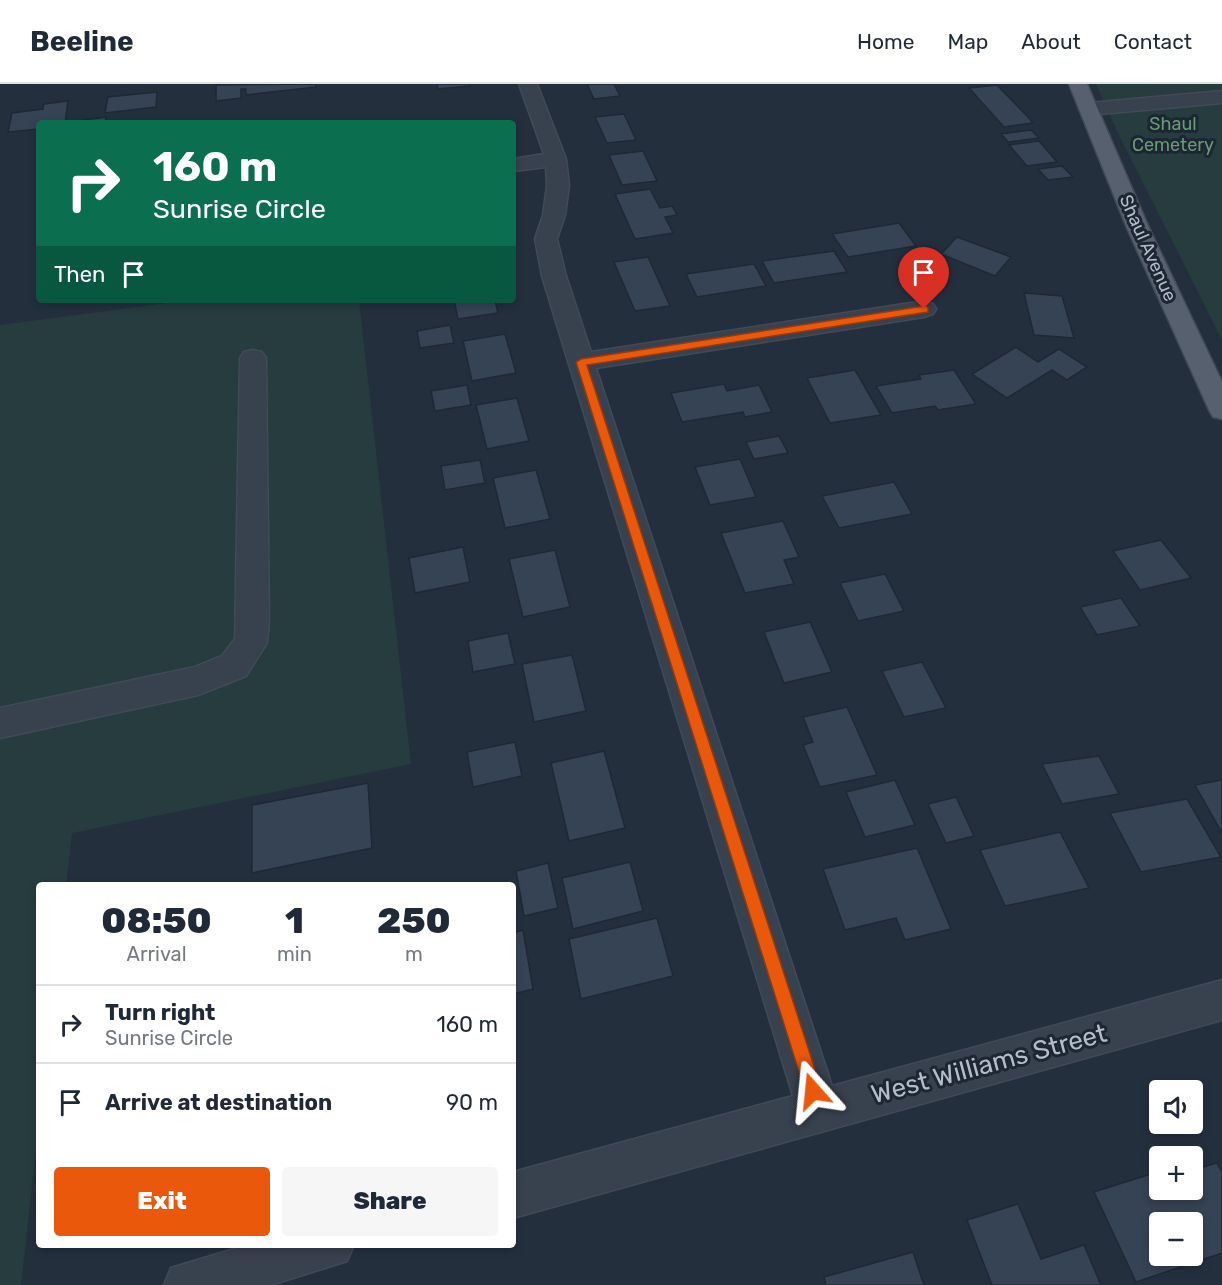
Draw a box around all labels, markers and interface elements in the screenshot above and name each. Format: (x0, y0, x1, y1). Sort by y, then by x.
text: Beeline (30, 25, 134, 58)
text: Home (857, 29, 914, 54)
text: Map (947, 29, 988, 54)
text: About (1021, 29, 1081, 54)
text: Contact (1114, 29, 1192, 54)
park label: Shaul Cemetery (1132, 113, 1214, 156)
text: 160 m (153, 142, 277, 192)
icon: right (54, 144, 132, 222)
street label: Shaul Avenue (1115, 191, 1181, 305)
text: Sunrise Circle (153, 193, 326, 225)
pin (898, 247, 949, 309)
icon: arrive (907, 256, 940, 289)
icon: arrive (117, 258, 150, 291)
text: Then (54, 261, 105, 288)
text: 08:50 (101, 899, 212, 942)
text: 1 (285, 899, 304, 942)
text: 250 (377, 899, 451, 942)
text: Arrival (126, 942, 187, 966)
text: min (277, 942, 312, 966)
text: m (405, 942, 423, 966)
text: Turn right (105, 999, 215, 1026)
icon: right (54, 1008, 87, 1041)
text: 160 m (436, 1011, 498, 1038)
street label: West Williams Street (868, 1018, 1110, 1110)
text: Sunrise Circle (105, 1026, 233, 1050)
position arrow (781, 1059, 845, 1123)
map controls (1149, 1080, 1203, 1266)
button: sound (1149, 1080, 1203, 1134)
icon: arrive (54, 1086, 87, 1119)
text: Arrive at destination (105, 1089, 332, 1116)
text: 90 m (446, 1089, 498, 1116)
button: + (1149, 1146, 1203, 1200)
button: Exit (54, 1167, 270, 1236)
button: Share (282, 1167, 498, 1236)
button: − (1149, 1212, 1203, 1266)

